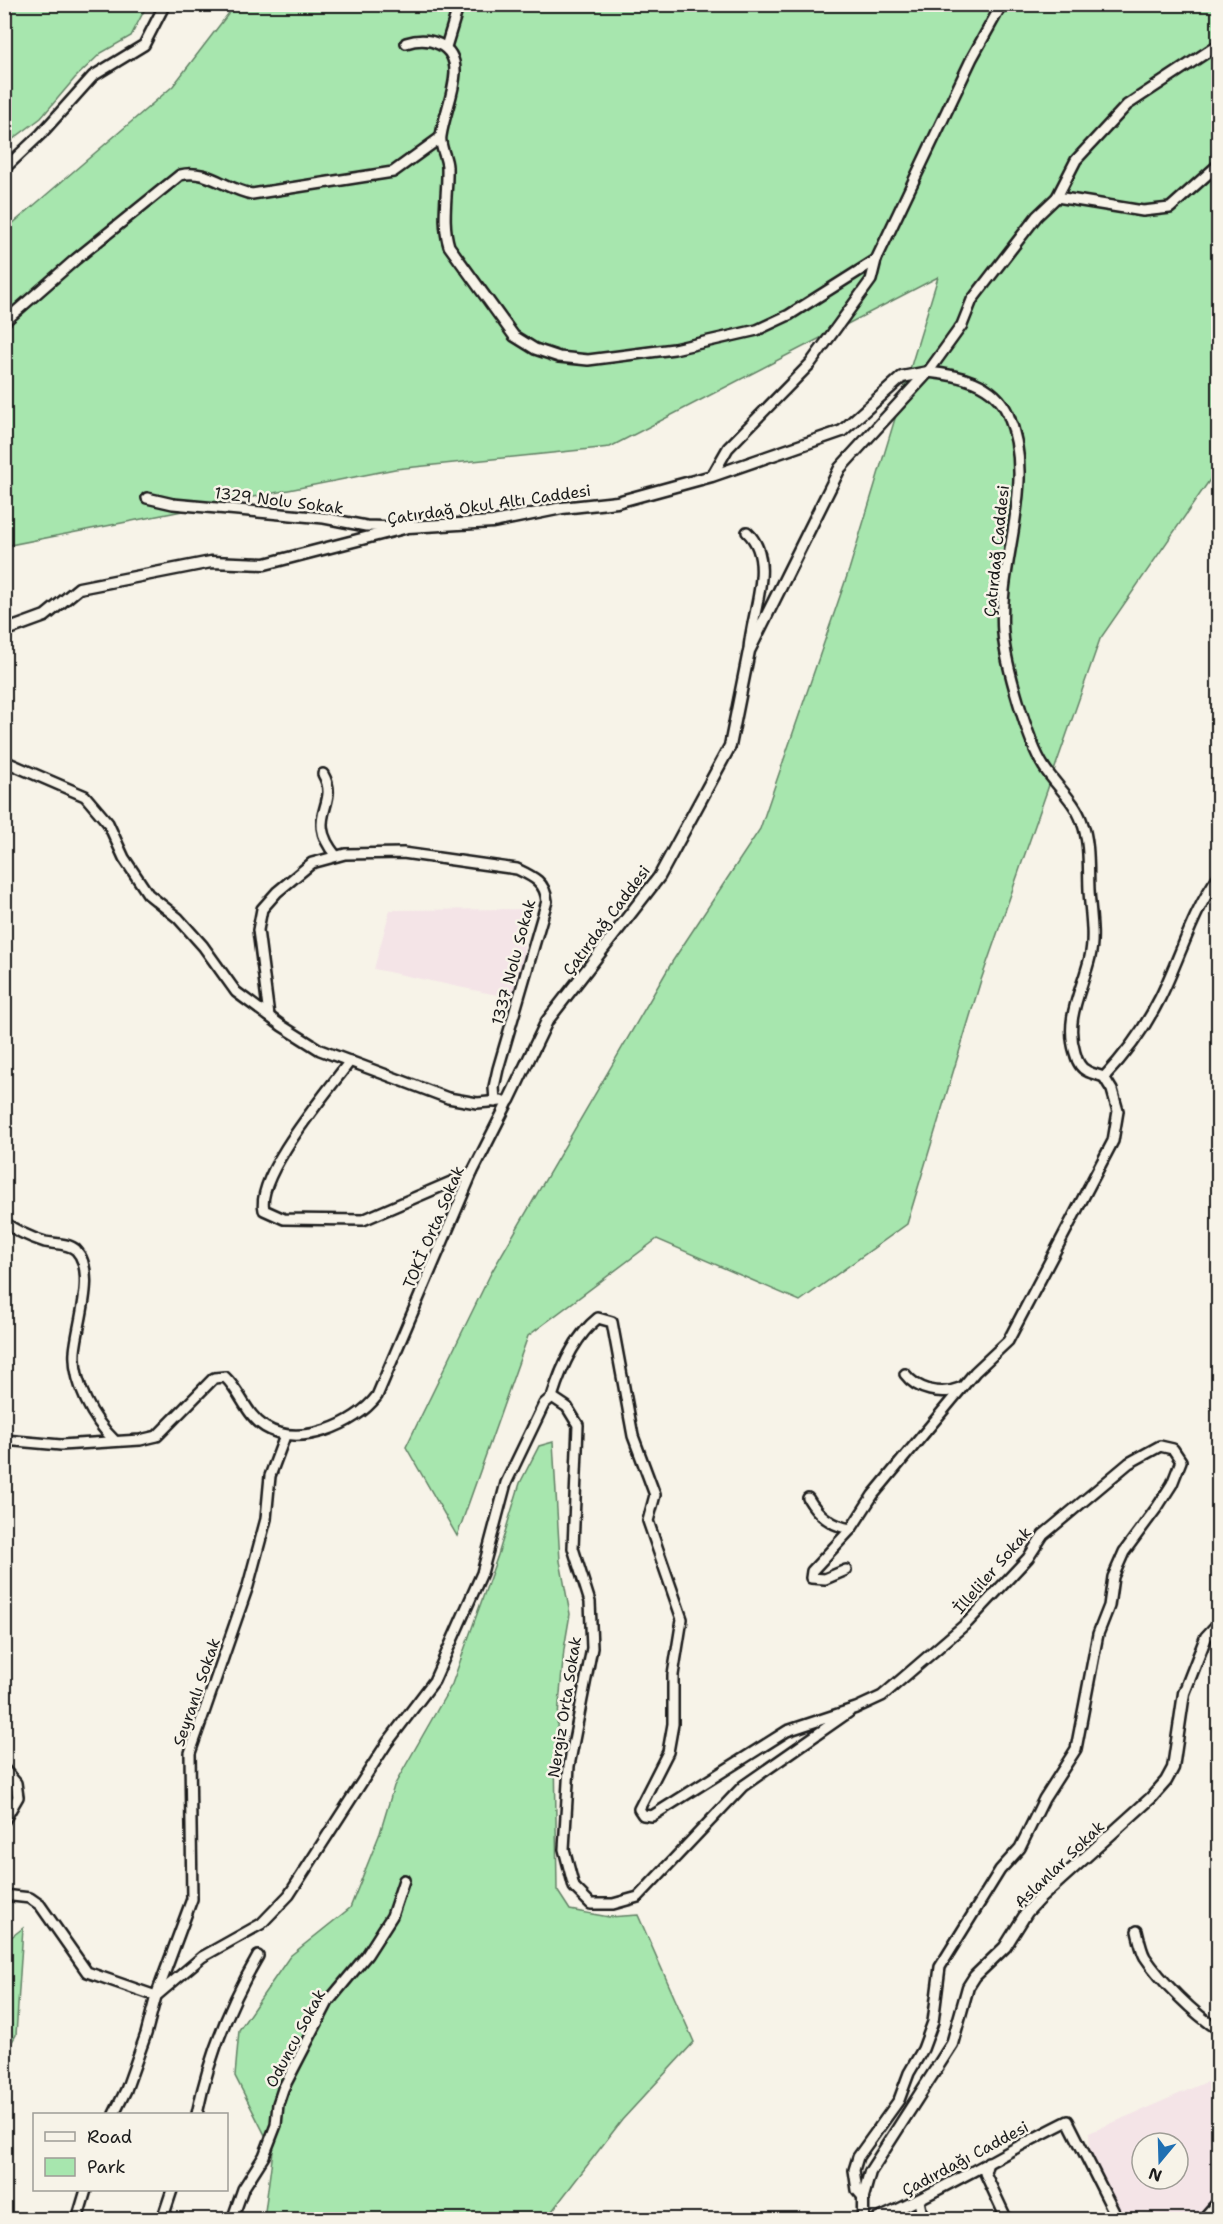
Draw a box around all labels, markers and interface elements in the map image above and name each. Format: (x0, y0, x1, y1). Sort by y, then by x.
street label: Çatırdağ Okul Altı Caddesi (386, 480, 592, 529)
street label: 1329 Nolu Sokak (213, 482, 345, 519)
street label: Çatırdağ Caddesi (979, 484, 1014, 618)
street label: Çatırdağ Caddesi (558, 861, 655, 980)
street label: 1337 Nolu Sokak (487, 897, 540, 1027)
street label: TOKİ Orta Sokak (398, 1163, 469, 1292)
street label: İlleliler Sokak (949, 1522, 1036, 1618)
street label: Seyranlı Sokak (168, 1635, 225, 1749)
street label: Nergiz Orta Sokak (543, 1635, 586, 1779)
street label: Aslanlar Sokak (1010, 1816, 1109, 1913)
street label: Oduncu Sokak (261, 1985, 330, 2091)
legend (33, 2113, 228, 2191)
street label: Çadırdağı Caddesi (898, 2116, 1032, 2201)
text: Road (87, 2125, 132, 2149)
north arrow (1130, 2131, 1190, 2191)
text: Park (87, 2155, 126, 2179)
text: N (1146, 2163, 1165, 2187)

